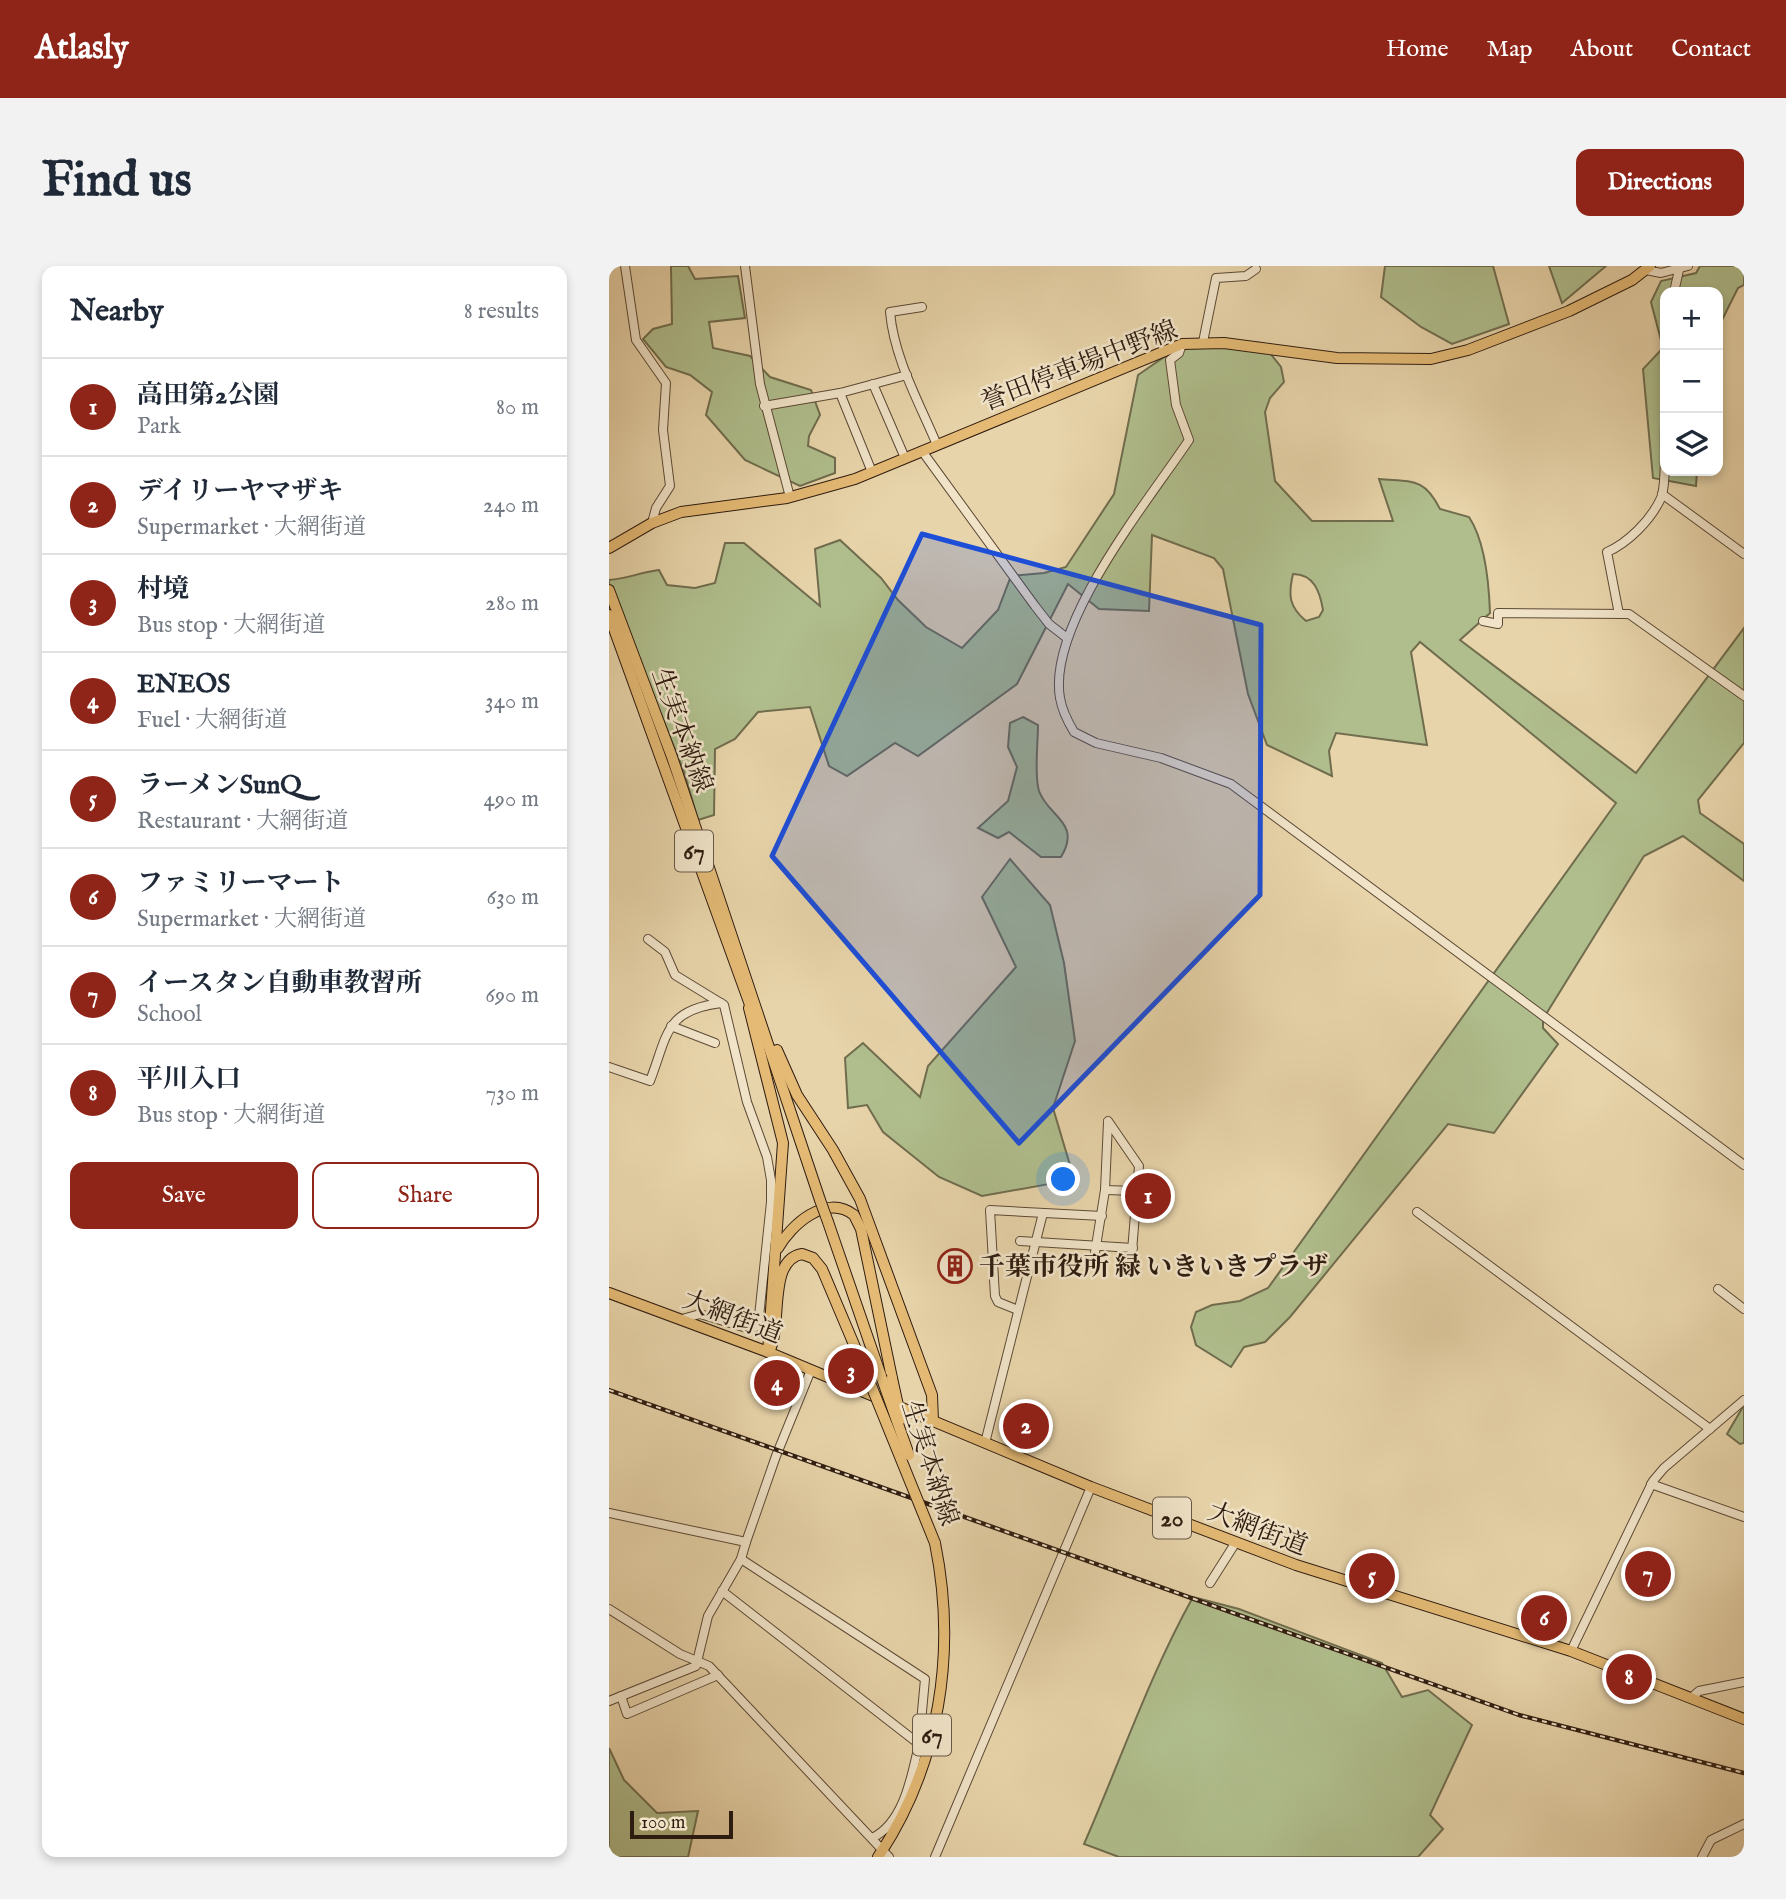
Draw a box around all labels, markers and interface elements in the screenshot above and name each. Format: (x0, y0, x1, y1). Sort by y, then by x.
text: Atlasly (35, 28, 128, 70)
text: Home (1386, 34, 1449, 65)
text: Map (1487, 34, 1533, 65)
text: About (1571, 34, 1633, 65)
text: Contact (1671, 34, 1751, 65)
button: Directions (1576, 149, 1744, 216)
text: Find us (42, 151, 192, 213)
map controls (1660, 287, 1723, 476)
button: + (1660, 287, 1723, 350)
text: Nearby (70, 293, 163, 331)
text: 8 results (464, 297, 539, 326)
street label: 誉田停車場中野線 (977, 314, 1183, 419)
button: − (1660, 350, 1723, 413)
text: 高田第2公園 (137, 379, 279, 412)
text: 1 (89, 393, 97, 422)
text: 80 m (496, 393, 539, 422)
text: Park (137, 412, 181, 441)
button: layers (1660, 413, 1723, 476)
text: デイリーヤマザキ (137, 475, 343, 508)
text: 2 (88, 491, 98, 520)
text: 240 m (483, 491, 539, 520)
text: Supermarket · 大網街道 (137, 513, 366, 542)
text: 村境 (137, 573, 189, 606)
text: 3 (89, 589, 97, 618)
text: 280 m (485, 589, 539, 618)
text: Bus stop · 大網街道 (137, 611, 325, 640)
street label: 生実本納線 (644, 664, 719, 797)
text: ENEOS (137, 668, 230, 701)
text: 4 (87, 687, 99, 716)
text: 340 m (485, 687, 539, 716)
text: Fuel · 大網街道 (137, 706, 287, 735)
text: ラーメンSunQ (137, 769, 302, 802)
text: 5 (89, 785, 97, 814)
text: 490 m (484, 785, 539, 814)
text: Restaurant · 大網街道 (137, 807, 348, 836)
road number: 67 (675, 830, 713, 872)
text: ファミリーマート (137, 867, 344, 900)
text: 6 (88, 883, 98, 912)
text: 630 m (487, 883, 539, 912)
text: Supermarket · 大網街道 (137, 905, 366, 934)
text: イースタン自動車教習所 (137, 967, 422, 1000)
text: 7 (88, 981, 98, 1010)
text: 690 m (485, 981, 539, 1010)
text: School (137, 1000, 202, 1029)
text: 平川入口 (137, 1063, 241, 1096)
text: 8 (88, 1079, 98, 1108)
text: 730 m (486, 1079, 539, 1108)
text: Bus stop · 大網街道 (137, 1101, 325, 1130)
button: Save (70, 1162, 298, 1229)
button: Share (312, 1162, 539, 1229)
your location (1046, 1162, 1080, 1196)
pin: 1 (1125, 1170, 1171, 1222)
building icon: 千葉市役所 緑 いきいきプラザ (936, 1247, 974, 1285)
place label: 千葉市役所 緑 いきいきプラザ (979, 1251, 1328, 1284)
street label: 大網街道 (678, 1283, 787, 1351)
pin: 3 (828, 1345, 874, 1397)
pin: 4 (754, 1357, 800, 1409)
street label: 生実本納線 (894, 1397, 965, 1530)
pin: 2 (1003, 1400, 1049, 1452)
street label: 大網街道 (1203, 1495, 1312, 1563)
road number: 20 (1153, 1498, 1191, 1538)
pin: 7 (1625, 1548, 1671, 1600)
pin: 5 (1349, 1550, 1395, 1602)
pin: 6 (1521, 1592, 1567, 1644)
pin: 8 (1606, 1651, 1652, 1703)
road number: 67 (913, 1714, 951, 1756)
scale bar (630, 1808, 733, 1840)
text: 100 m (641, 1811, 685, 1835)

